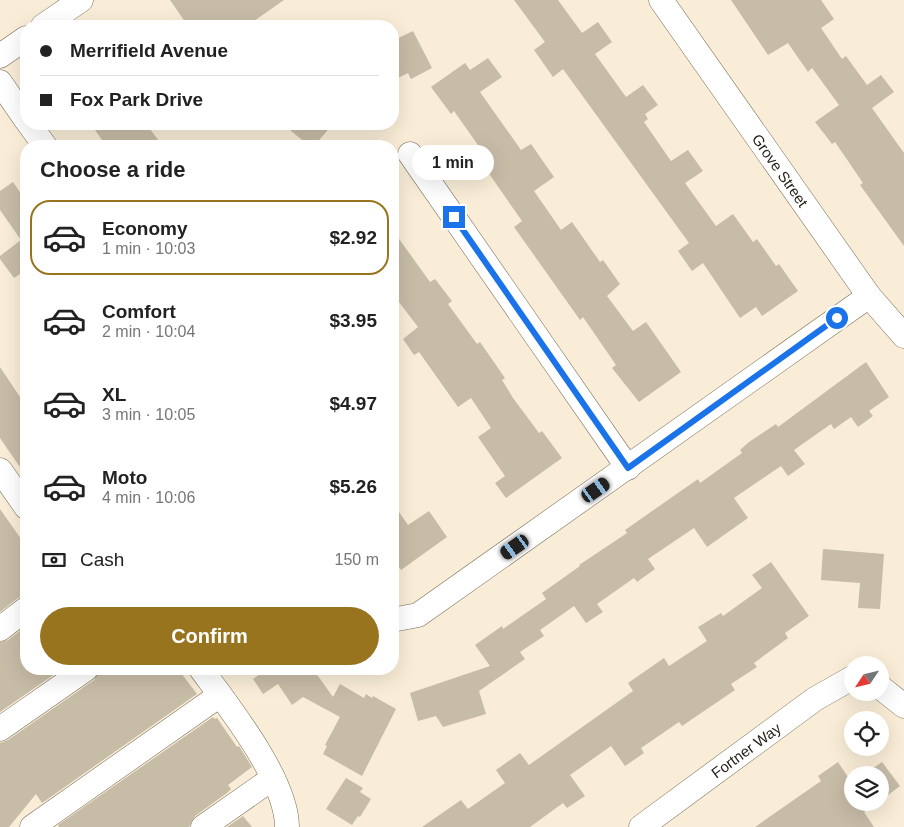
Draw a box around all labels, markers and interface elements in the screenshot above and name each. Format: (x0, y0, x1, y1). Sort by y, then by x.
text: Merrifield Avenue (70, 40, 228, 61)
text: Fox Park Drive (70, 89, 203, 110)
street label: Grove Street (749, 130, 812, 211)
callout: 1 min (413, 144, 495, 180)
text: 1 min (432, 154, 474, 171)
text: Choose a ride (40, 157, 185, 182)
route end (443, 206, 465, 228)
icon: car (42, 215, 87, 260)
text: Economy (102, 218, 188, 239)
text: $2.92 (329, 227, 377, 248)
text: 1 min · 10:03 (102, 240, 195, 257)
icon: car (42, 298, 87, 343)
text: Comfort (102, 301, 176, 322)
route start (826, 307, 848, 329)
text: $3.95 (329, 310, 377, 331)
text: 2 min · 10:04 (102, 323, 195, 340)
icon: car (42, 381, 87, 426)
text: XL (102, 384, 126, 405)
text: $4.97 (329, 393, 377, 414)
text: 3 min · 10:05 (102, 406, 195, 423)
icon: car (42, 464, 87, 509)
text: Moto (102, 467, 147, 488)
car (579, 475, 612, 505)
text: $5.26 (329, 476, 377, 497)
text: 4 min · 10:06 (102, 489, 195, 506)
car (498, 532, 531, 562)
icon: cash (40, 546, 68, 574)
text: Cash (80, 549, 124, 570)
text: 150 m (335, 551, 379, 568)
button: Confirm (40, 607, 379, 665)
north arrow (844, 656, 889, 701)
map controls (844, 656, 889, 811)
button: locate (844, 711, 889, 756)
street label: Fortner Way (708, 719, 784, 781)
button: layers (844, 766, 889, 811)

